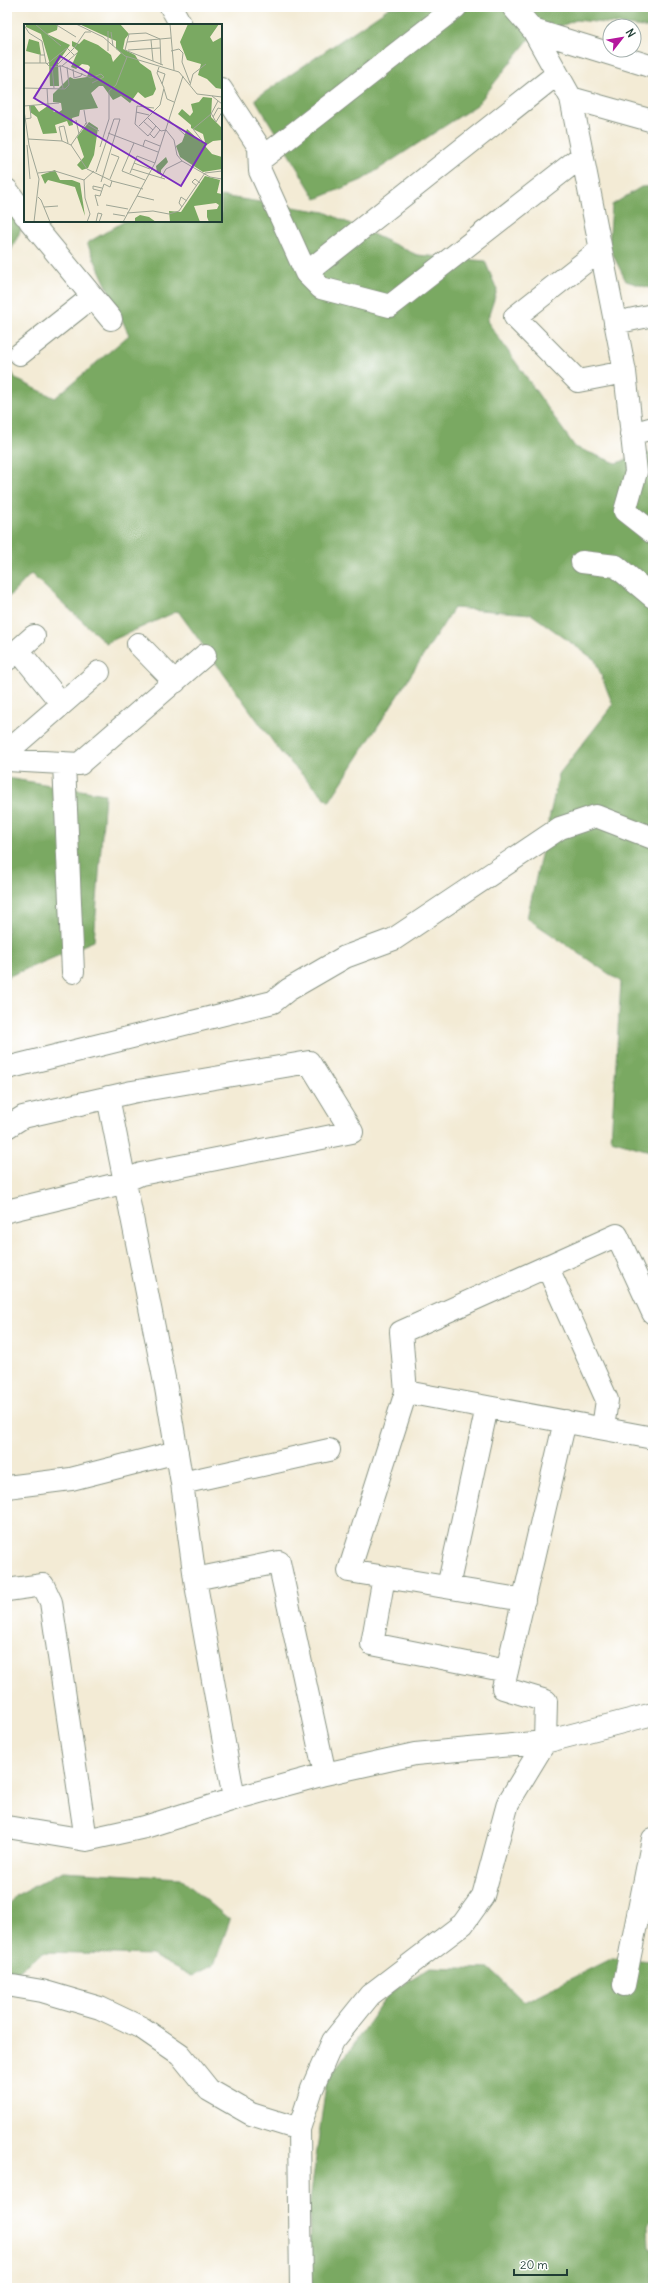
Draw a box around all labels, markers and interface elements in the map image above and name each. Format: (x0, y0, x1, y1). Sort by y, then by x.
north arrow (602, 18, 642, 58)
inset map (24, 24, 222, 222)
text: N (623, 26, 639, 40)
scale bar (514, 2251, 567, 2277)
text: 20 m (520, 2257, 548, 2272)

